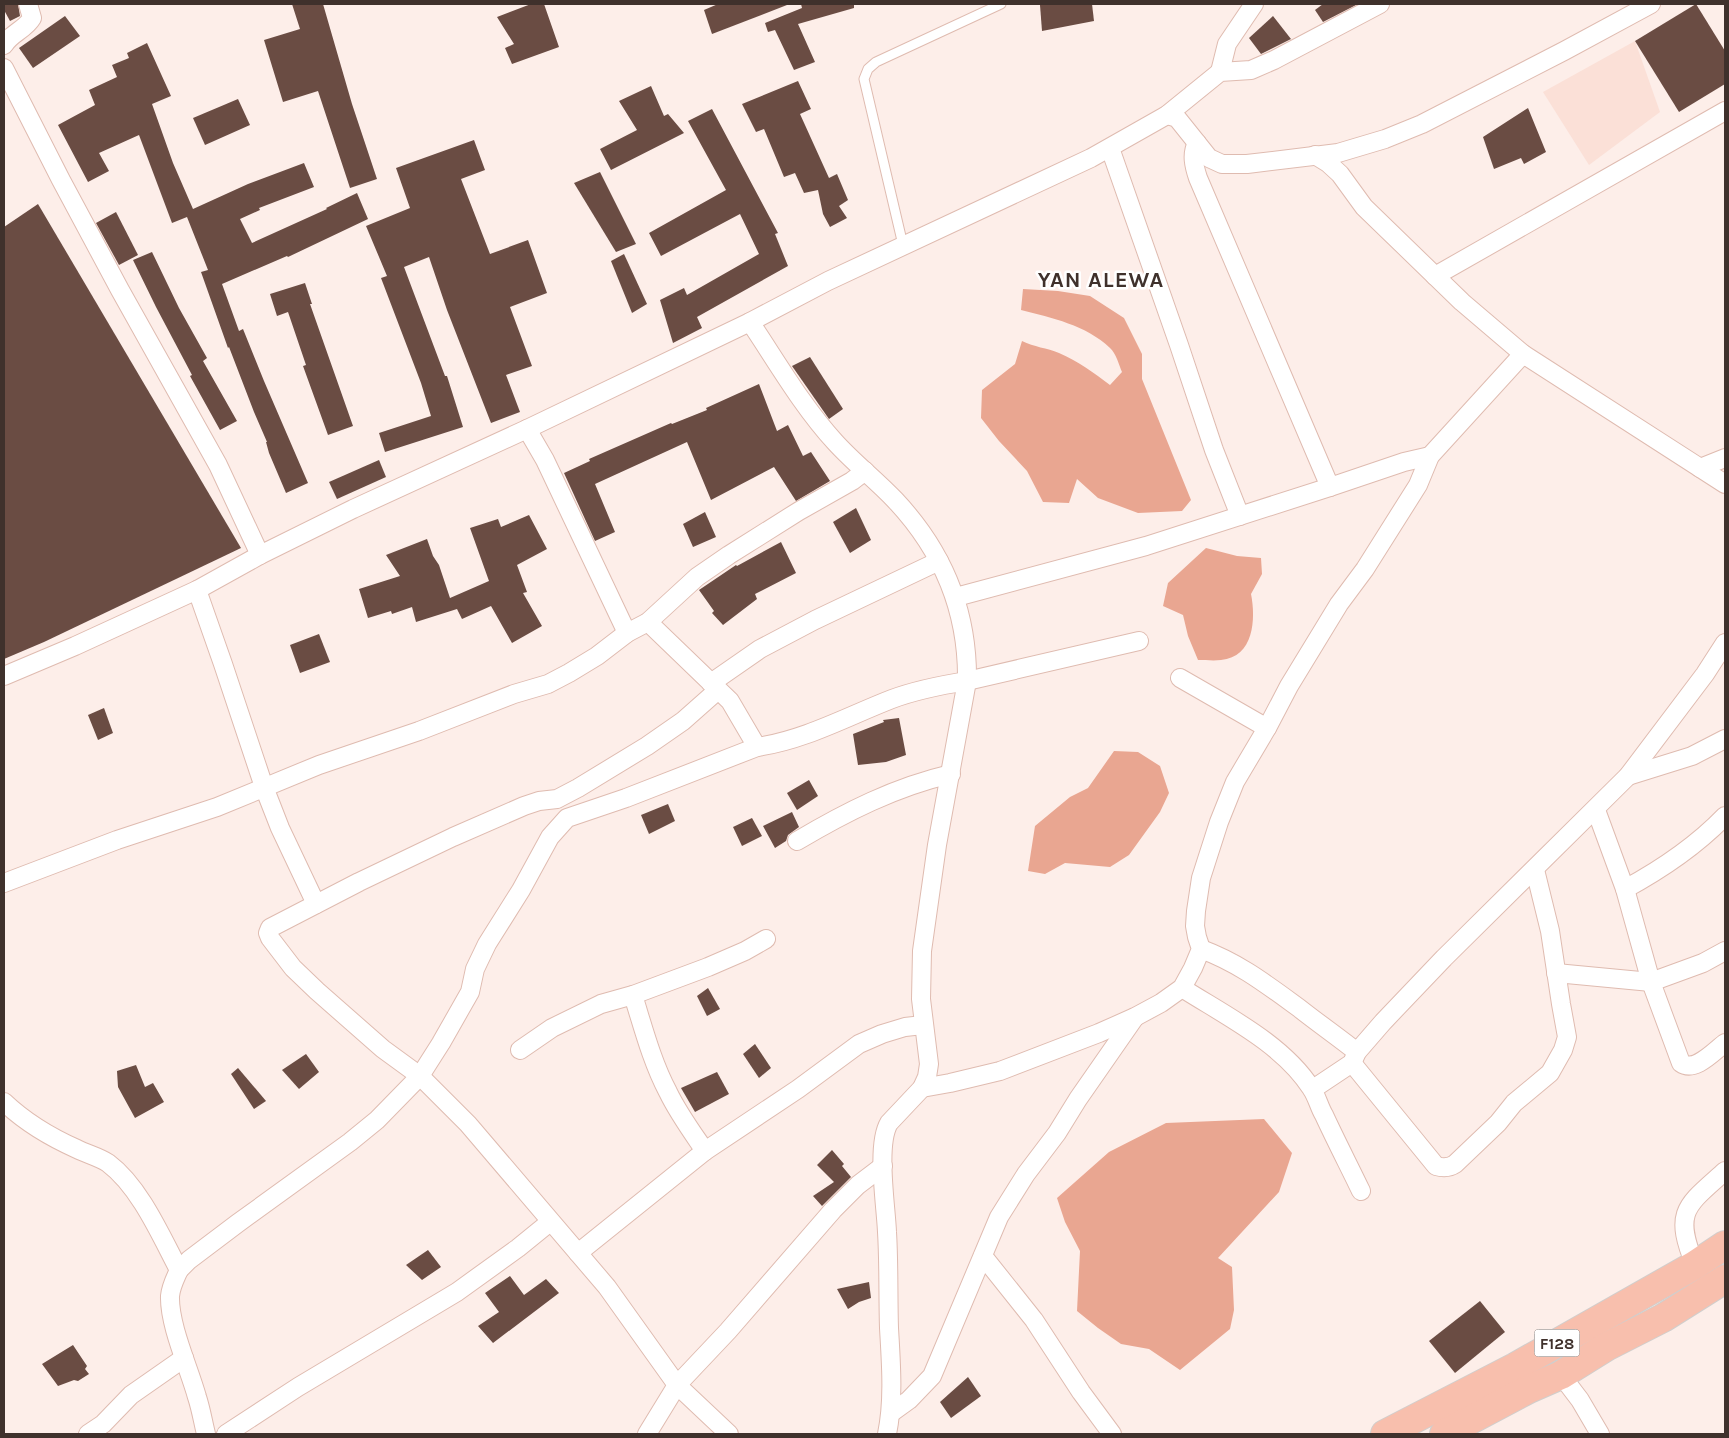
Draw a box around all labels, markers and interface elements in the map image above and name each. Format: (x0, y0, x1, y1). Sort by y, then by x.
district label: YAN ALEWA (1038, 267, 1164, 293)
road number: F128 (1534, 1330, 1580, 1356)

